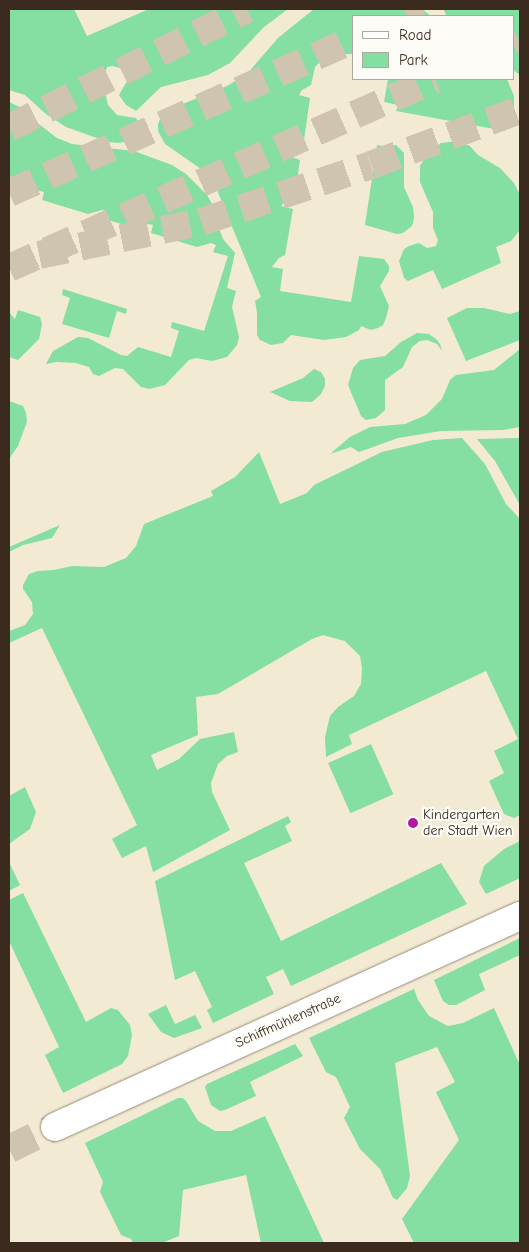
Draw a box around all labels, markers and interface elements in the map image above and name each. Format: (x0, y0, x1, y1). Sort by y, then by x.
legend (352, 15, 514, 80)
text: Road (399, 26, 431, 44)
text: Park (399, 51, 428, 69)
place label: Kindergarten der Stadt Wien (423, 807, 512, 840)
marker: Kindergarten der Stadt Wien (407, 817, 419, 829)
street label: Schiffmühlenstraße (233, 990, 343, 1052)

